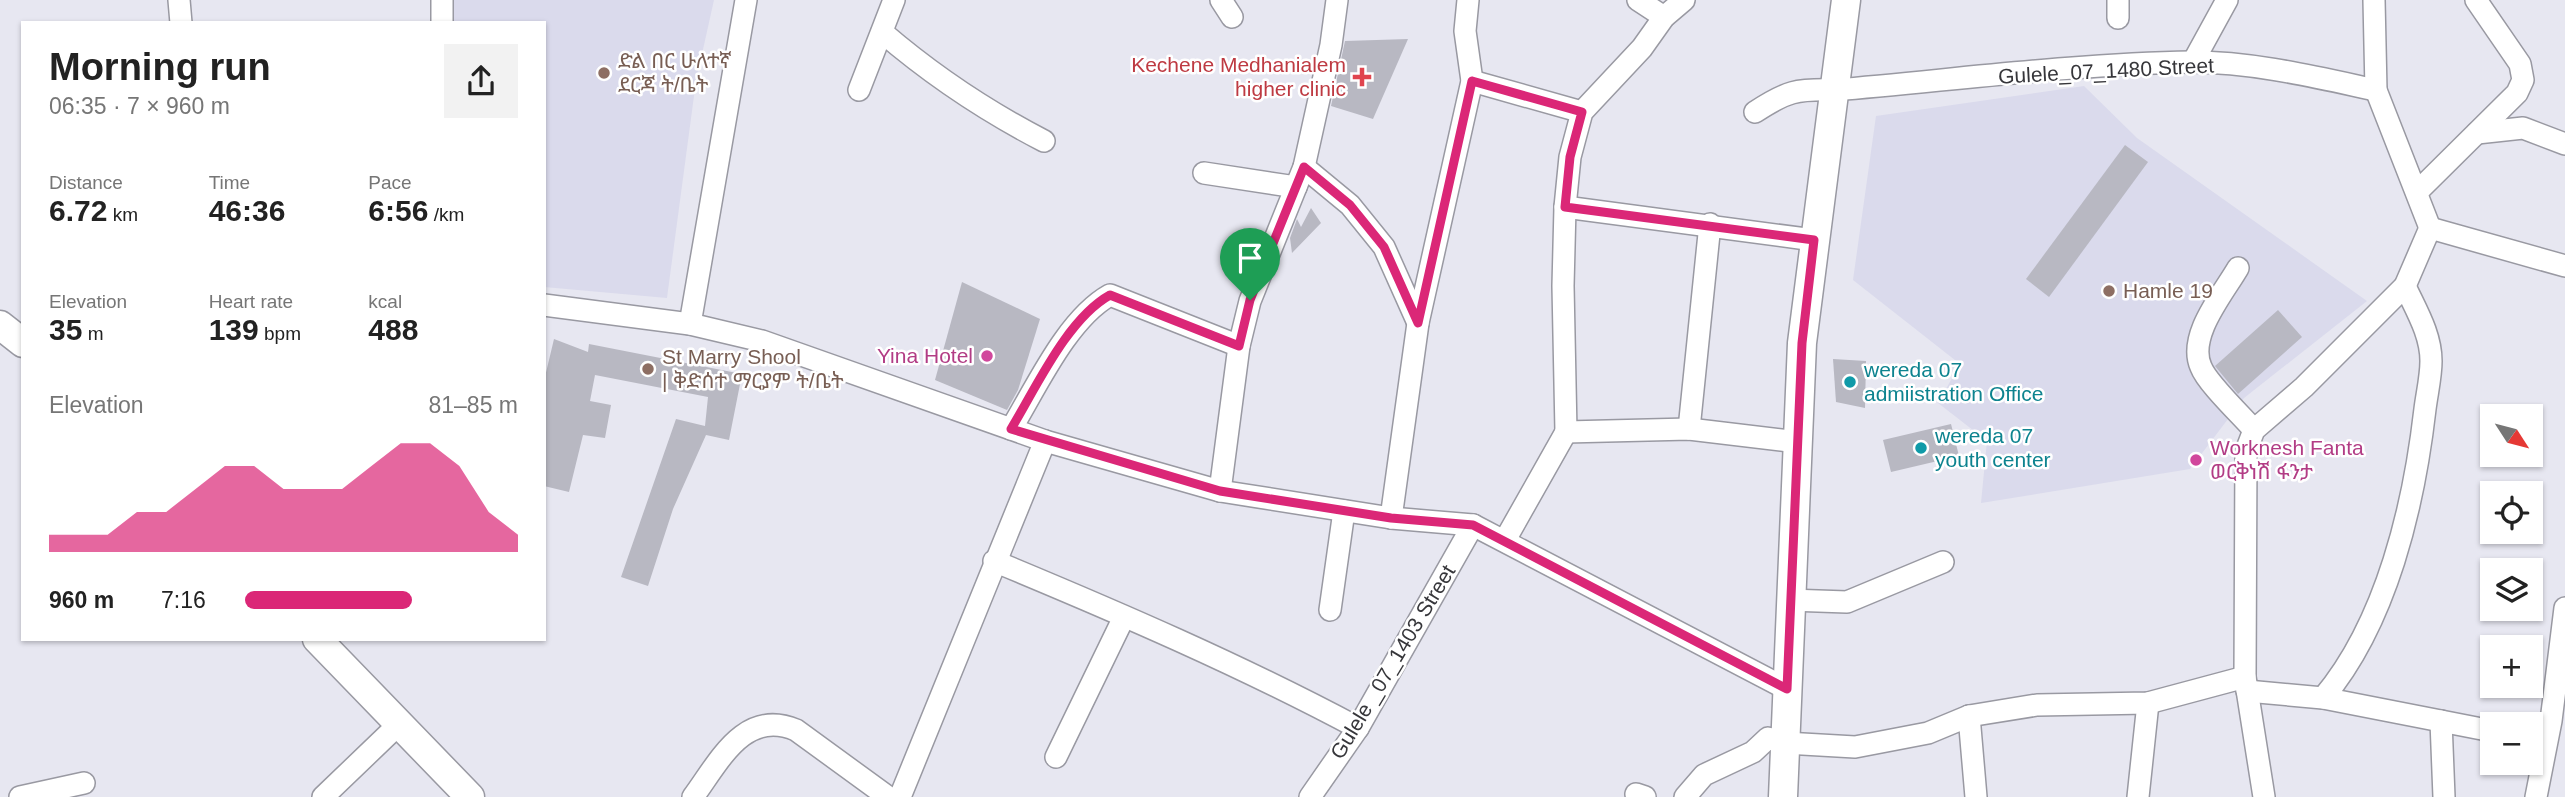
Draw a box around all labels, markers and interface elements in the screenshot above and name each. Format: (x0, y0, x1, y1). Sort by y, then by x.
button: share (444, 44, 518, 118)
text: Morning run (49, 46, 271, 88)
place label: ድል በር ሁለተኛ ደርጃ ት/ቤት (618, 49, 732, 96)
place label: Kechene Medhanialem higher clinic (1131, 53, 1346, 100)
street label: Gulele_07_1480 Street (1998, 53, 2215, 89)
marker: ድል በር ሁለተኛ ደርጃ ት/ቤት (596, 65, 612, 81)
marker: Kechene Medhanialem higher clinic (1352, 67, 1372, 87)
text: 06:35 · 7 × 960 m (49, 93, 230, 119)
text: Distance (49, 172, 123, 193)
text: Time (209, 172, 250, 193)
text: Pace (368, 172, 412, 193)
text: 6.72 (49, 194, 107, 227)
text: 46:36 (209, 194, 285, 227)
text: 6:56 (368, 194, 428, 227)
text: km (107, 204, 138, 225)
text: /km (428, 204, 464, 225)
pin (1220, 228, 1280, 300)
icon: arrive (1231, 239, 1269, 277)
place label: Hamle 19 (2123, 279, 2213, 302)
marker: Hamle 19 (2101, 283, 2117, 299)
text: Elevation (49, 291, 127, 312)
text: Heart rate (209, 291, 293, 312)
text: kcal (368, 291, 402, 312)
text: 35 (49, 313, 82, 346)
text: 139 (209, 313, 259, 346)
text: 488 (368, 313, 418, 346)
text: m (82, 323, 103, 344)
text: bpm (259, 323, 301, 344)
place label: Yina Hotel (877, 344, 973, 367)
place label: St Marry Shool | ቅድሰተ ማርያም ት/ቤት (662, 345, 844, 392)
marker: Yina Hotel (979, 348, 995, 364)
place label: wereda 07 admiistration Office (1863, 358, 2043, 405)
marker: St Marry Shool | ቅድሰተ ማርያም ት/ቤት (640, 361, 656, 377)
marker: wereda 07 admiistration Office (1842, 374, 1858, 390)
text: Elevation (49, 392, 144, 418)
text: 81–85 m (428, 392, 518, 418)
north arrow (2480, 404, 2543, 467)
map controls (2480, 404, 2543, 775)
place label: wereda 07 youth center (1934, 424, 2051, 471)
place label: Worknesh Fanta ወርቅነሽ ፋንታ (2210, 436, 2364, 483)
marker: wereda 07 youth center (1913, 440, 1929, 456)
marker: Worknesh Fanta ወርቅነሽ ፋንታ (2188, 452, 2204, 468)
button: locate (2480, 481, 2543, 544)
button: layers (2480, 558, 2543, 621)
street label: Gulele _07_1403 Street (1326, 561, 1460, 763)
text: 960 m (49, 587, 114, 613)
text: 7:16 (161, 587, 206, 613)
button: + (2480, 635, 2543, 698)
button: − (2480, 712, 2543, 775)

